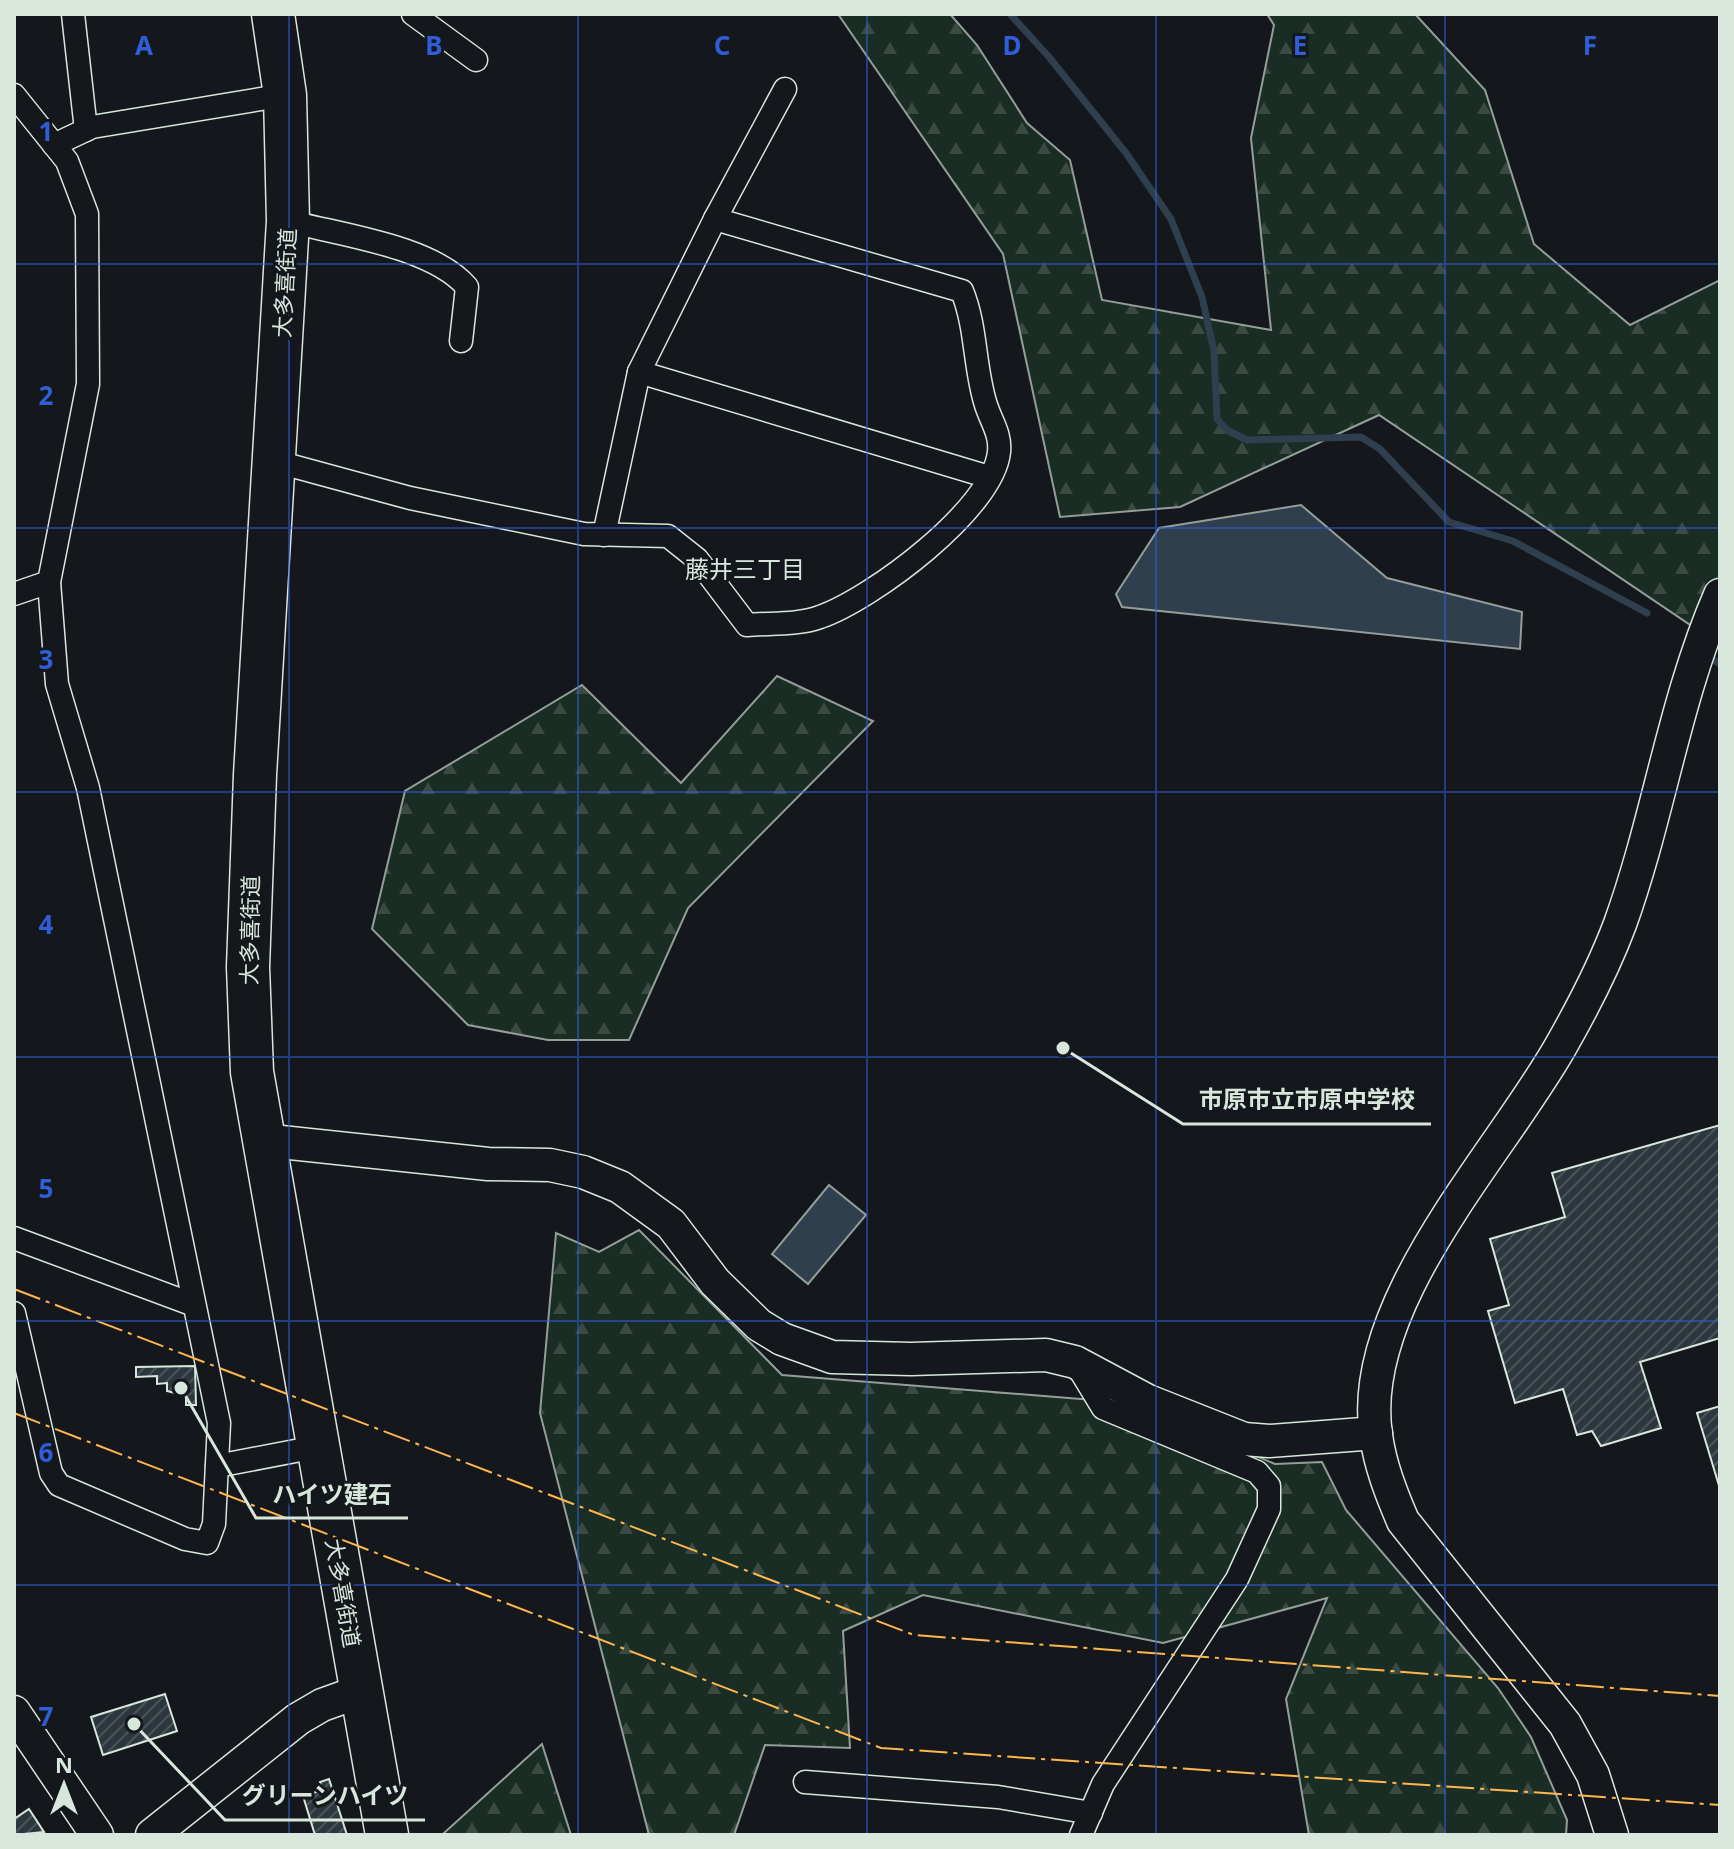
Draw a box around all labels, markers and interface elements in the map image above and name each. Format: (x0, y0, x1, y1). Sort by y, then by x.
text: A (135, 27, 153, 63)
text: B (425, 27, 443, 63)
text: C (714, 27, 730, 63)
text: D (1002, 27, 1022, 63)
text: E (1293, 27, 1307, 63)
text: F (1583, 27, 1597, 63)
text: 1 (39, 113, 53, 149)
street label: 大多喜街道 (266, 227, 302, 339)
text: 2 (39, 377, 54, 413)
district label: 藤井三丁目 (685, 552, 805, 585)
text: 3 (39, 641, 53, 677)
street label: 大多喜街道 (233, 875, 265, 985)
text: 4 (39, 906, 54, 942)
callout: 市原市立市原中学校 (1183, 1076, 1431, 1124)
text: 市原市立市原中学校 (1199, 1082, 1415, 1115)
text: 5 (39, 1170, 53, 1206)
text: 6 (39, 1434, 54, 1470)
callout: ハイツ建石 (256, 1470, 408, 1518)
text: ハイツ建石 (272, 1477, 392, 1510)
street label: 大多喜街道 (320, 1536, 368, 1650)
text: 7 (39, 1698, 54, 1734)
north arrow (24, 1745, 104, 1825)
text: N (55, 1749, 73, 1779)
callout: グリーンハイツ (225, 1772, 425, 1820)
text: グリーンハイツ (242, 1778, 408, 1811)

